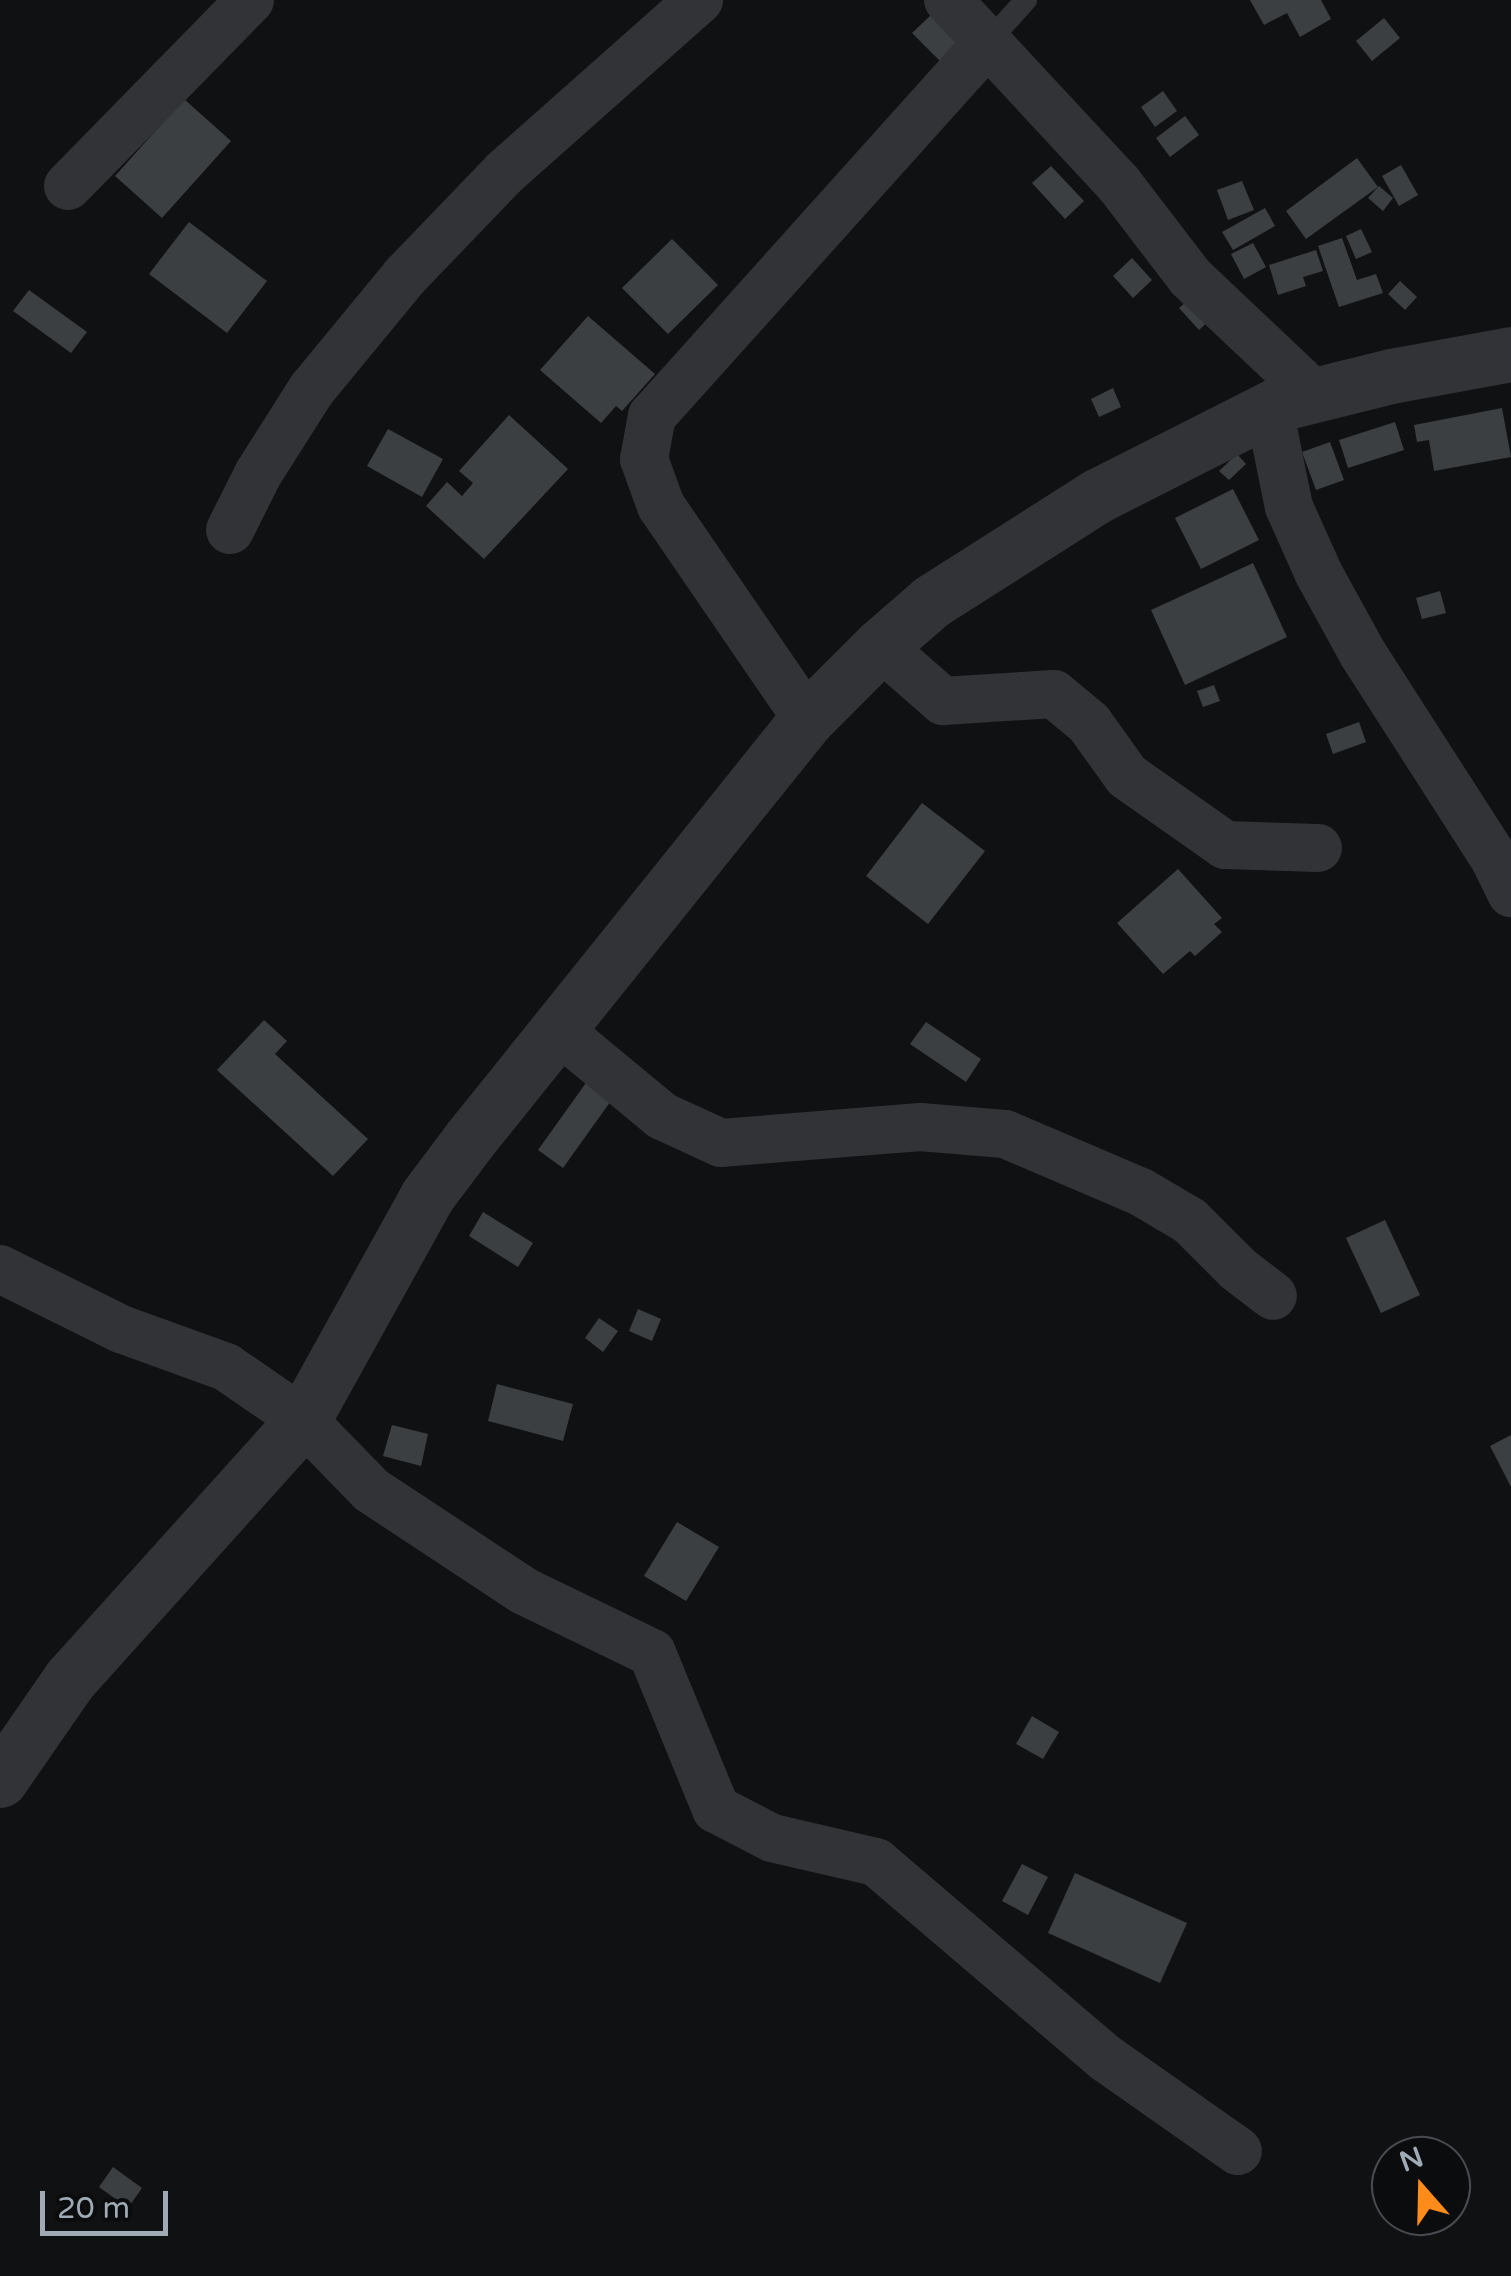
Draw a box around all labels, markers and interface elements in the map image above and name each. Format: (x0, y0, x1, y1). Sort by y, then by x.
north arrow (1371, 2136, 1471, 2236)
text: N (1395, 2140, 1428, 2180)
scale bar (45, 2171, 172, 2233)
text: 20 m (57, 2190, 130, 2227)

